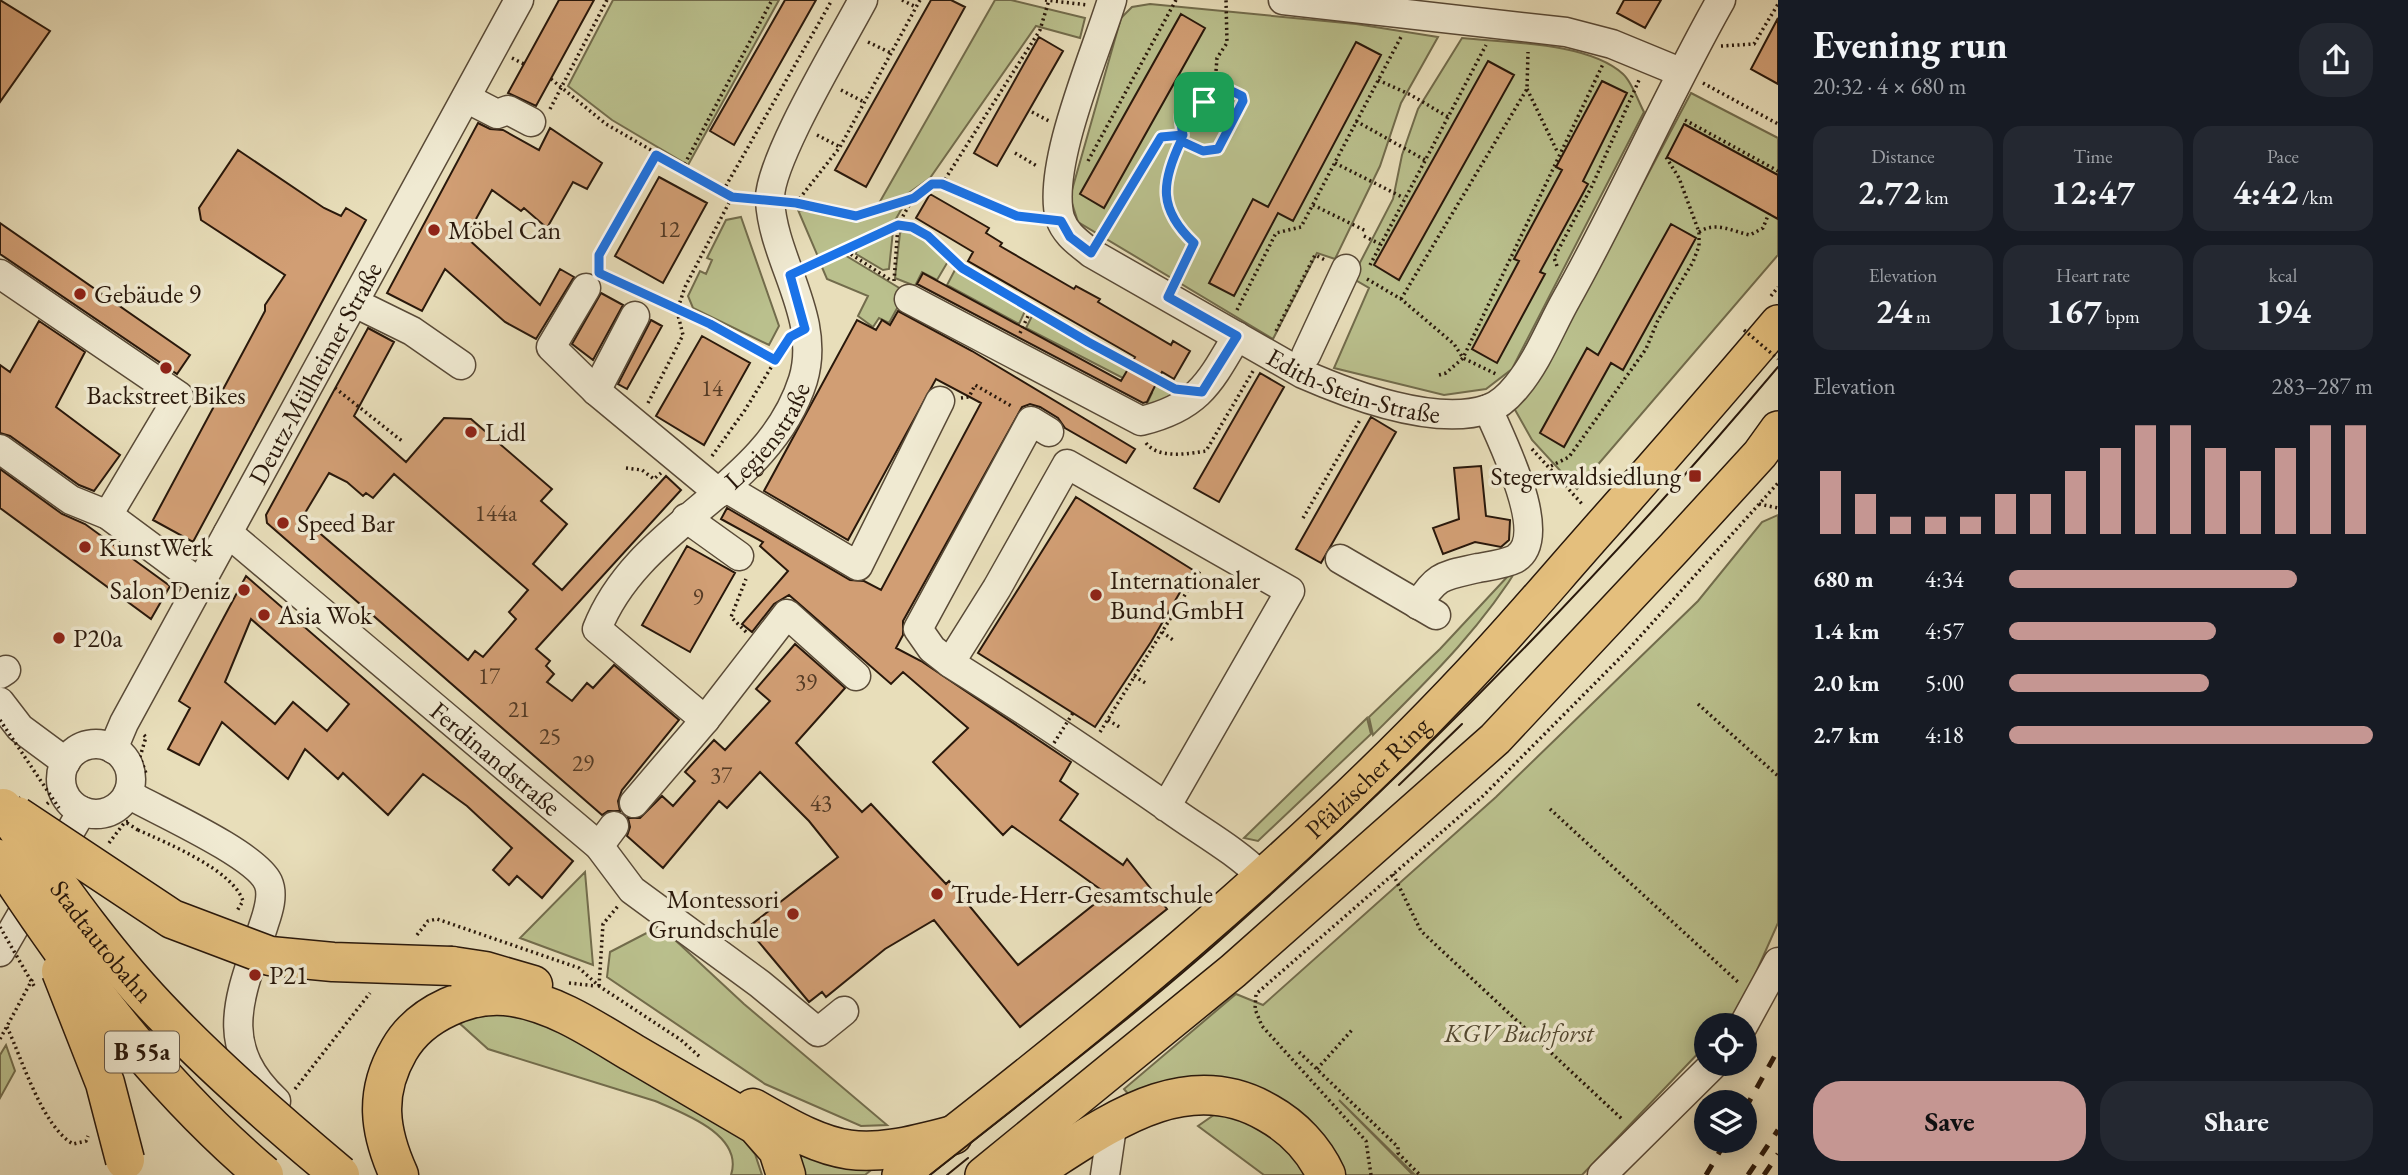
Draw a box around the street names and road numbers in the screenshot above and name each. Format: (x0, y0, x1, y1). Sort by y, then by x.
street label: Deutz-Mülheimer Straße (241, 256, 390, 490)
street label: Edith-Stein-Straße (1261, 340, 1442, 431)
street label: Legienstraße (717, 378, 818, 497)
street label: Ferdinandstraße (423, 694, 568, 824)
street label: Pfälzischer Ring (1298, 709, 1438, 846)
street label: Stadtautobahn (43, 873, 161, 1010)
road number: B 55a (105, 1032, 179, 1072)

